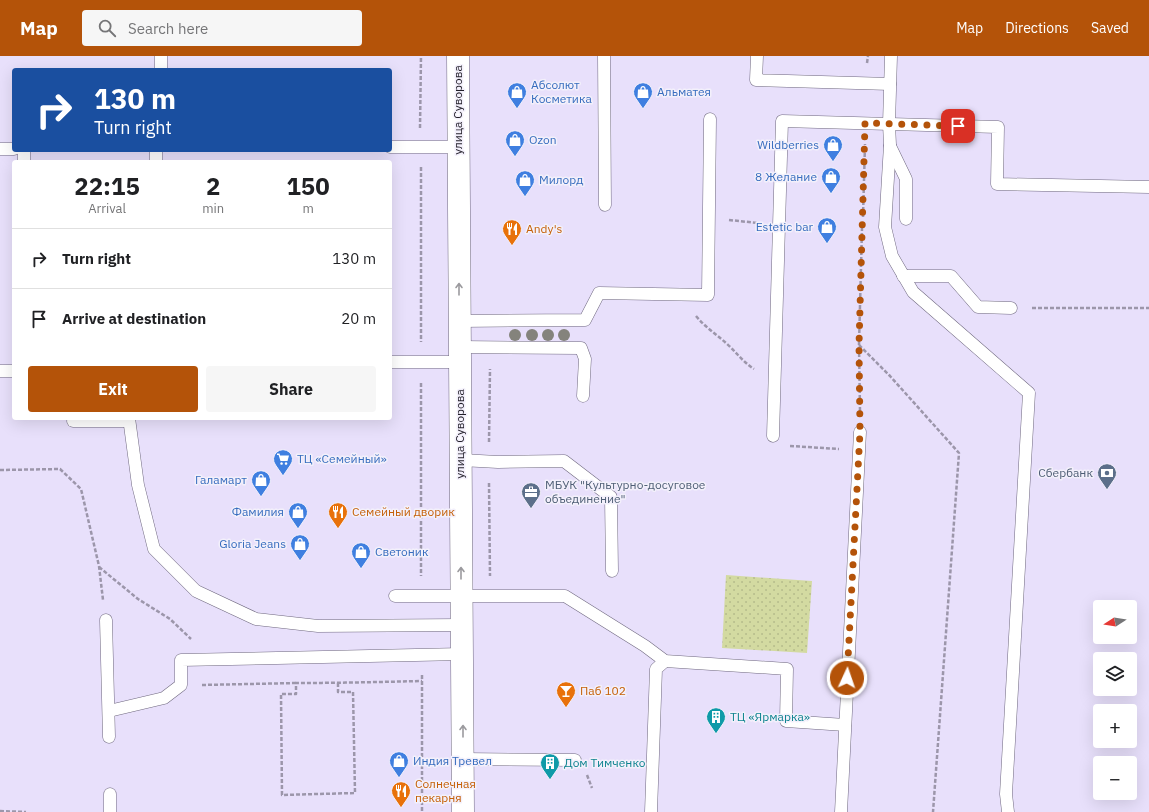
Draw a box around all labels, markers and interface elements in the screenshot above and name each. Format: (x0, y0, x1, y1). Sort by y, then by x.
search box (82, 10, 362, 46)
text: Map (20, 16, 58, 40)
icon: search (96, 17, 118, 39)
text: Search here (128, 19, 208, 38)
text: Map (956, 19, 983, 37)
text: Directions (1005, 19, 1069, 37)
text: Saved (1091, 19, 1129, 37)
street label: улица Суворова (450, 65, 465, 155)
place label: Абсолют Косметика (531, 77, 592, 106)
text: 130 m (94, 80, 176, 117)
shop icon: Абсолют Косметика (506, 81, 528, 109)
shop icon: Альматея (632, 81, 654, 109)
icon: right (28, 84, 80, 136)
place label: Альматея (657, 84, 711, 99)
pin (941, 109, 975, 143)
icon: arrive (947, 115, 969, 137)
text: Turn right (94, 116, 172, 139)
shop icon: Ozon (504, 129, 526, 157)
place label: Ozon (529, 132, 556, 147)
shop icon: Wildberries (822, 134, 844, 162)
place label: Wildberries (757, 137, 819, 152)
shop icon: 8 Желание (820, 166, 842, 194)
shop icon: Милорд (514, 169, 536, 197)
place label: 8 Желание (755, 169, 817, 184)
text: 22:15 (74, 170, 140, 202)
text: 2 (206, 170, 220, 202)
text: 150 (286, 170, 330, 202)
place label: Милорд (539, 172, 583, 187)
text: Arrival (88, 200, 126, 217)
text: min (202, 200, 224, 217)
text: m (302, 200, 314, 217)
shop icon: Estetic bar (816, 216, 838, 244)
restaurant icon: Andy's (501, 218, 523, 246)
place label: Estetic bar (756, 219, 814, 234)
place label: Andy's (526, 221, 563, 236)
icon: right (28, 248, 50, 270)
text: Turn right (62, 249, 131, 268)
text: 130 m (332, 249, 376, 268)
one-way arrow (455, 283, 463, 296)
icon: arrive (28, 308, 50, 330)
text: Arrive at destination (62, 309, 206, 328)
text: 20 m (341, 309, 376, 328)
button: Exit (28, 366, 198, 412)
button: Share (206, 366, 376, 412)
street label: улица Суворова (452, 389, 467, 479)
supermarket icon: ТЦ «Семейный» (272, 448, 294, 476)
place label: ТЦ «Семейный» (297, 451, 387, 466)
bank icon: Сбербанк (1096, 462, 1118, 490)
place label: Сбербанк (1038, 465, 1093, 480)
shop icon: Галамарт (250, 469, 272, 497)
place label: Галамарт (195, 472, 247, 487)
place label: МБУК "Культурно-досуговое объединение" (545, 477, 706, 506)
office icon: МБУК "Культурно-досуговое объединение" (520, 481, 542, 509)
shop icon: Фамилия (287, 501, 309, 529)
restaurant icon: Семейный дворик (327, 501, 349, 529)
place label: Фамилия (232, 504, 284, 519)
place label: Семейный дворик (352, 504, 455, 519)
shop icon: Gloria Jeans (289, 533, 311, 561)
place label: Gloria Jeans (219, 536, 286, 551)
shop icon: Светоник (350, 541, 372, 569)
place label: Светоник (375, 544, 429, 559)
one-way arrow (458, 567, 465, 580)
north arrow (1093, 600, 1137, 644)
map controls (1093, 600, 1137, 800)
button: layers (1093, 652, 1137, 696)
position arrow (826, 657, 868, 699)
bar icon: Паб 102 (555, 680, 577, 708)
place label: Паб 102 (580, 683, 626, 698)
button: + (1093, 704, 1137, 748)
building icon: ТЦ «Ярмарка» (705, 706, 727, 734)
place label: ТЦ «Ярмарка» (730, 709, 810, 724)
one-way arrow (459, 725, 467, 738)
shop icon: Индия Тревел (388, 750, 410, 778)
building icon: Дом Тимченко (539, 752, 561, 780)
place label: Индия Тревел (413, 753, 492, 768)
place label: Дом Тимченко (564, 755, 646, 770)
button: − (1093, 756, 1137, 800)
place label: Солнечная пекарня (415, 776, 476, 805)
restaurant icon: Солнечная пекарня (390, 780, 412, 808)

